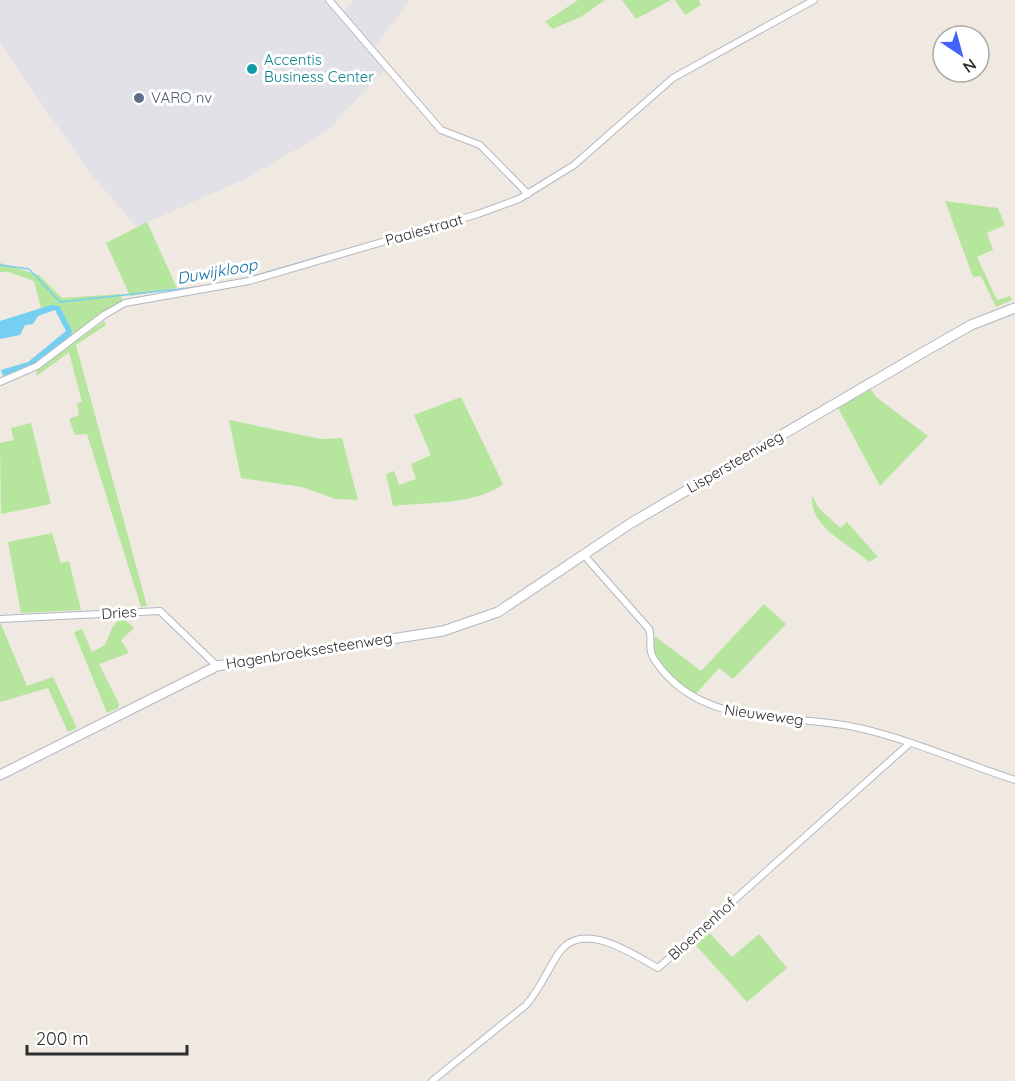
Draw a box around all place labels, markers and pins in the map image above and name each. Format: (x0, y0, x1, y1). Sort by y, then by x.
place label: Accentis Business Center (264, 50, 374, 86)
marker: Accentis Business Center (245, 62, 259, 76)
place label: VARO nv (151, 88, 212, 107)
marker: VARO nv (132, 91, 146, 105)

